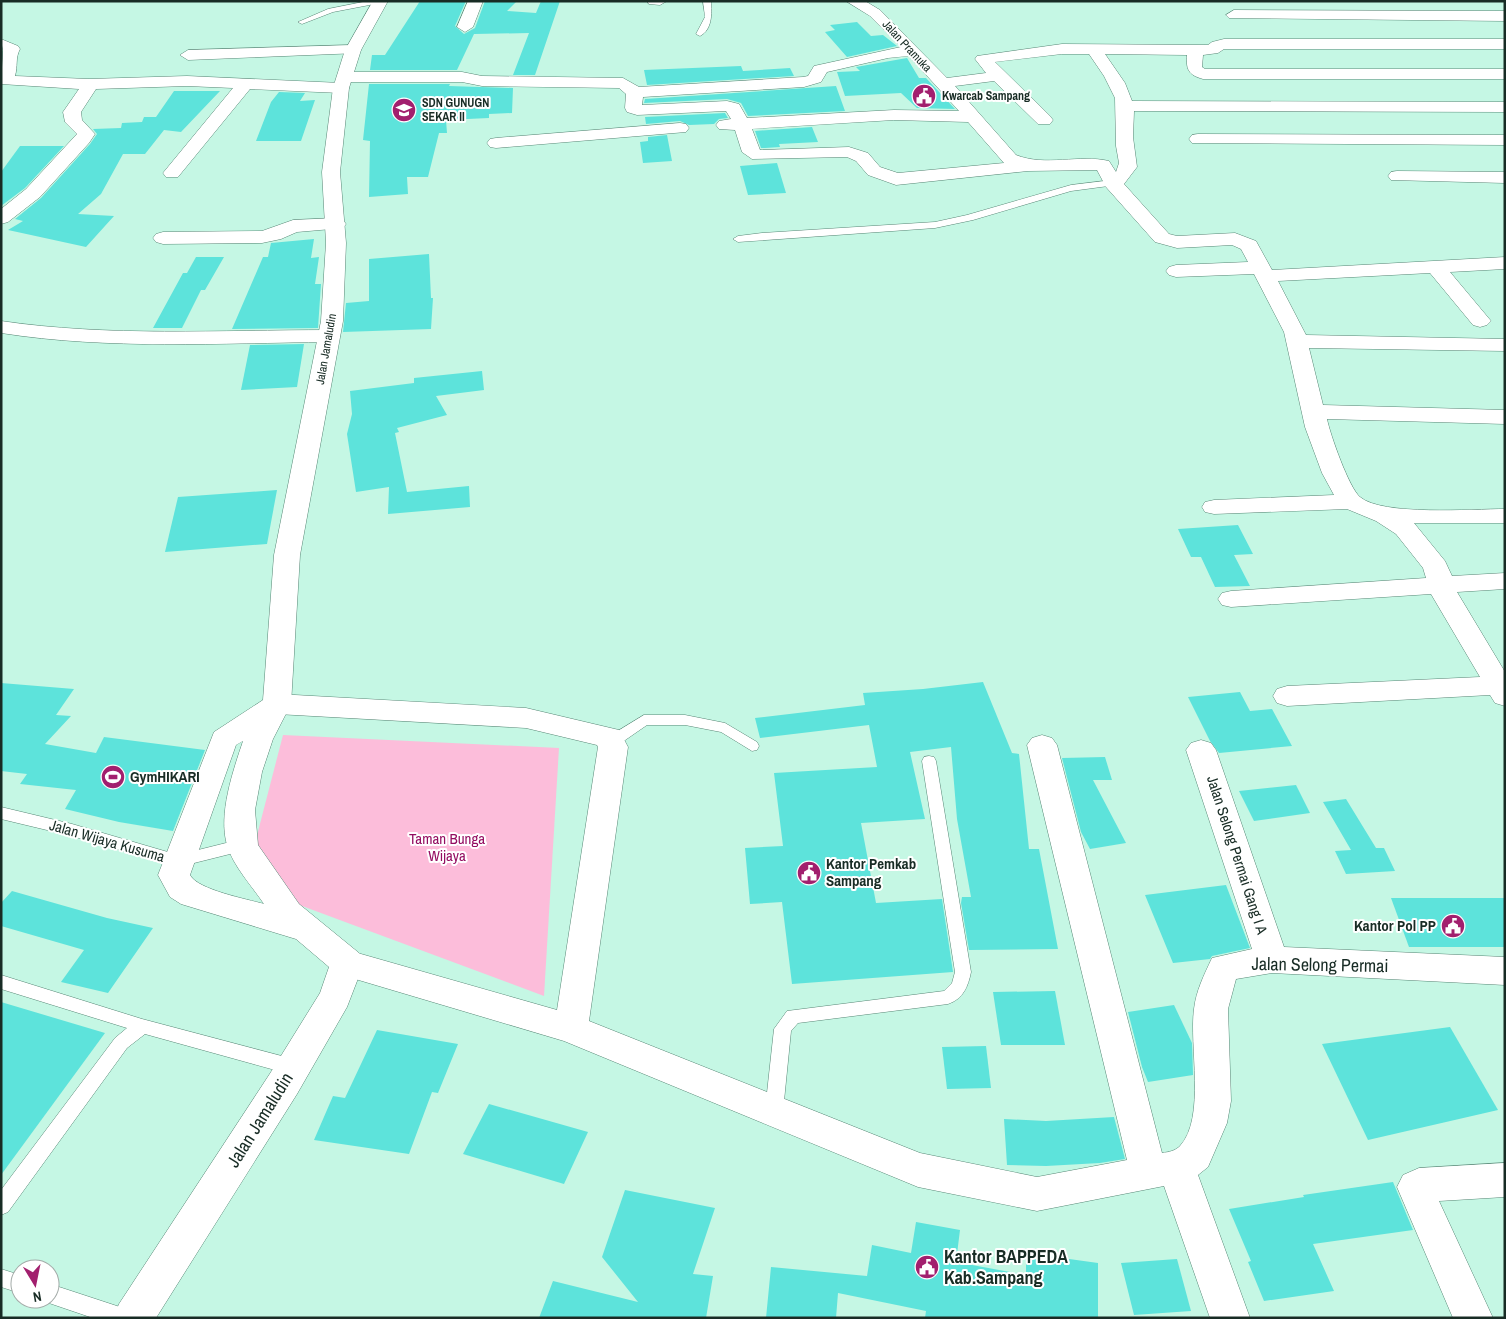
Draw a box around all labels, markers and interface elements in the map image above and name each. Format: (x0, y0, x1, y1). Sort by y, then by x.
street label: Jalan Pramuka (879, 17, 936, 76)
public building icon: Kwarcab Sampang (911, 83, 937, 109)
place label: Kwarcab Sampang (942, 88, 1030, 104)
place label: SDN GUNUGN SEKAR II (422, 95, 489, 125)
school or university icon: SDN GUNUGN SEKAR II (391, 97, 417, 123)
street label: Jalan Jamaludin (312, 312, 340, 386)
sports icon: GymHIKARI (100, 764, 126, 790)
place label: GymHIKARI (130, 766, 200, 787)
street label: Jalan Selong Permai Gang I A (1202, 773, 1273, 938)
street label: Jalan Wijaya Kusuma (47, 814, 167, 867)
park label: Taman Bunga Wijaya (409, 828, 485, 866)
place label: Kantor Pemkab Sampang (826, 853, 916, 891)
public building icon: Kantor Pemkab Sampang (796, 860, 822, 886)
public building icon: Kantor Pol PP (1440, 913, 1466, 939)
place label: Kantor Pol PP (1354, 915, 1436, 936)
street label: Jalan Selong Permai (1251, 951, 1389, 978)
street label: Jalan Jamaludin (220, 1068, 299, 1172)
place label: Kantor BAPPEDA Kab.Sampang (944, 1244, 1068, 1290)
public building icon: Kantor BAPPEDA Kab.Sampang (914, 1254, 940, 1280)
north arrow (10, 1259, 60, 1309)
text: N (32, 1287, 43, 1306)

